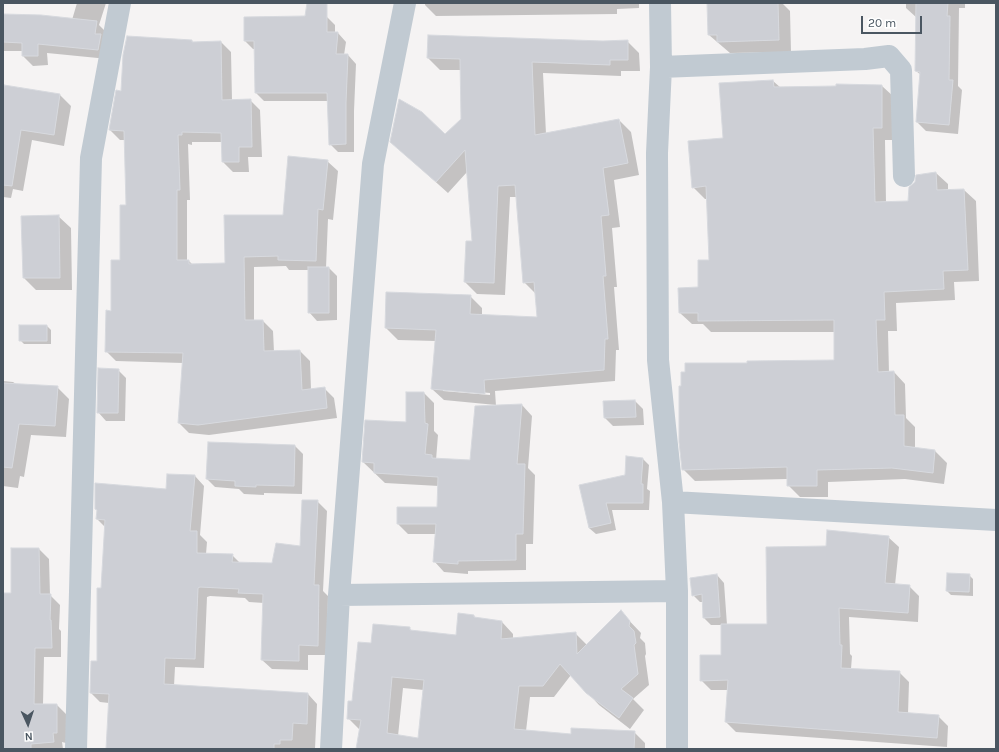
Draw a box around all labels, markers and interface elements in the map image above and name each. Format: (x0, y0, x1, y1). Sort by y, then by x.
scale bar (863, 8, 924, 34)
text: 20 m (868, 16, 896, 30)
north arrow (8, 704, 48, 744)
text: N (24, 730, 33, 743)

